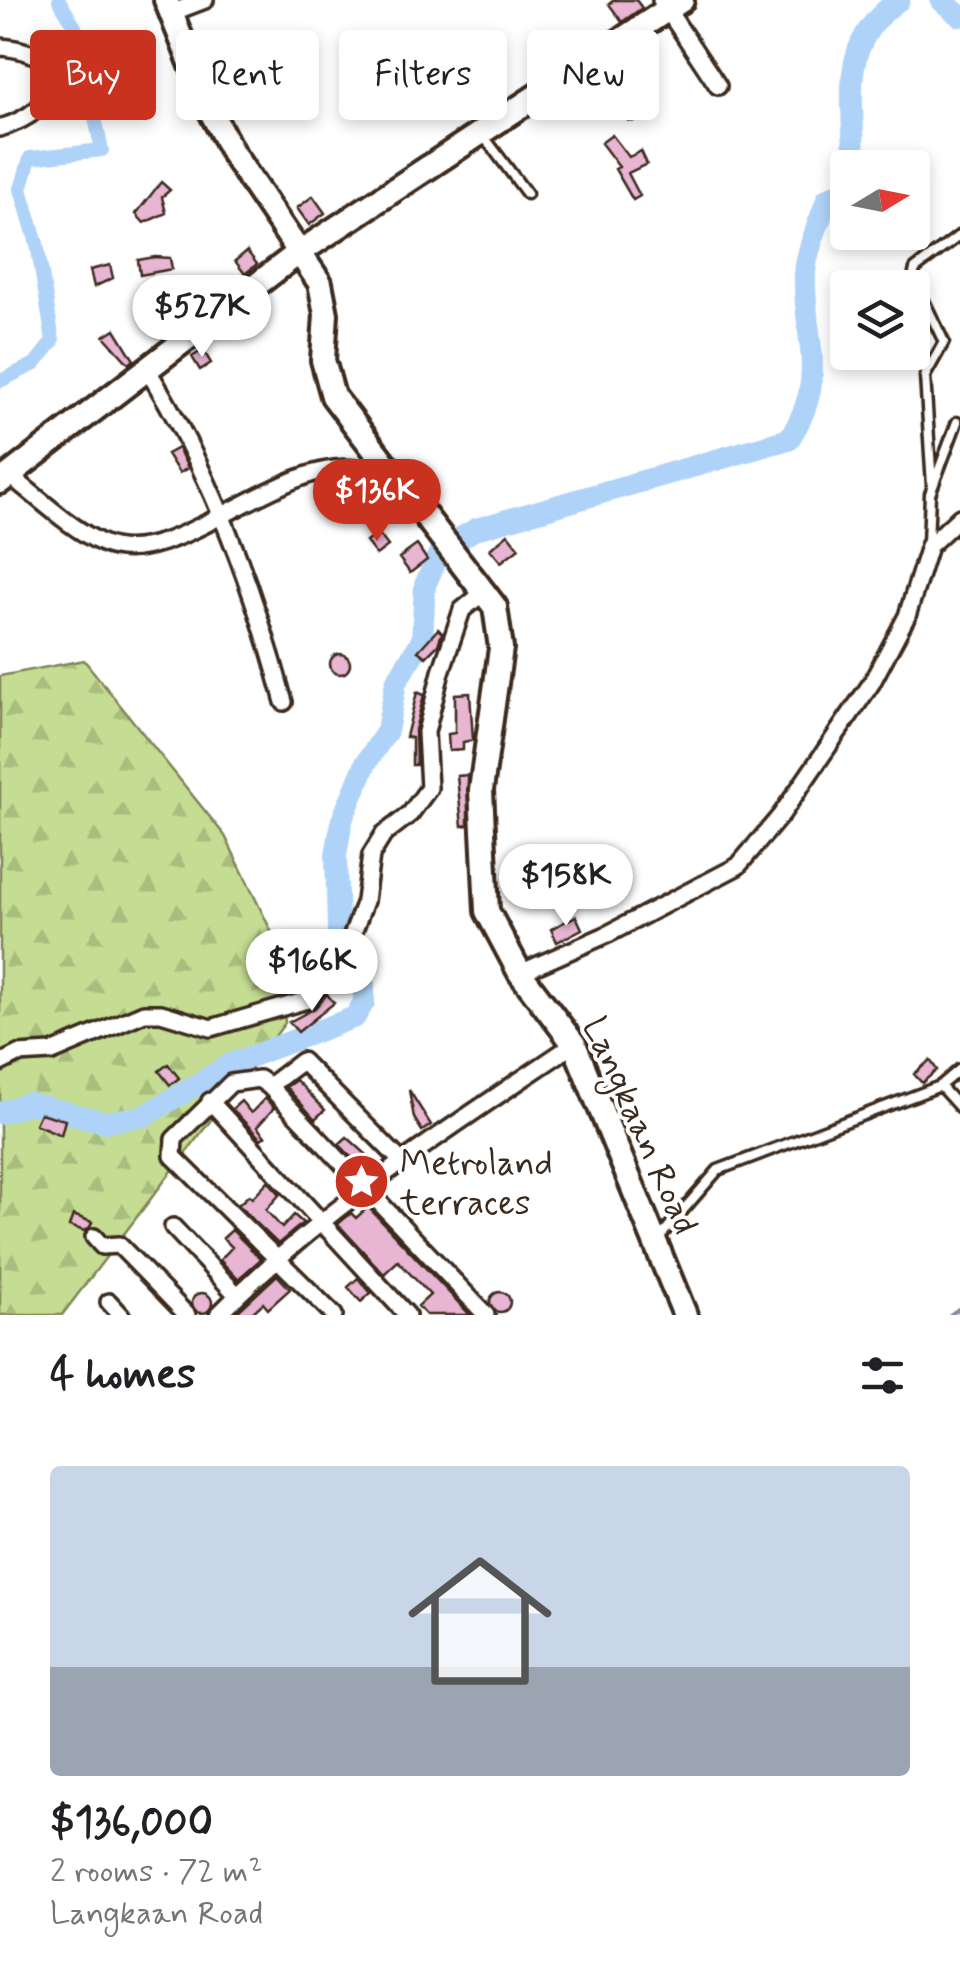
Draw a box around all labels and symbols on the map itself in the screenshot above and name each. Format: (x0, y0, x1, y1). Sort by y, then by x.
north arrow (830, 150, 930, 250)
pin: $527K (132, 275, 272, 360)
pin: $136K (307, 459, 447, 544)
pin: $158K (496, 844, 636, 929)
pin: $166K (242, 929, 382, 1014)
street label: Langkaan Road (568, 1010, 708, 1243)
place label: Metroland terraces (399, 1141, 553, 1227)
place icon: Metroland terraces (331, 1152, 391, 1212)

